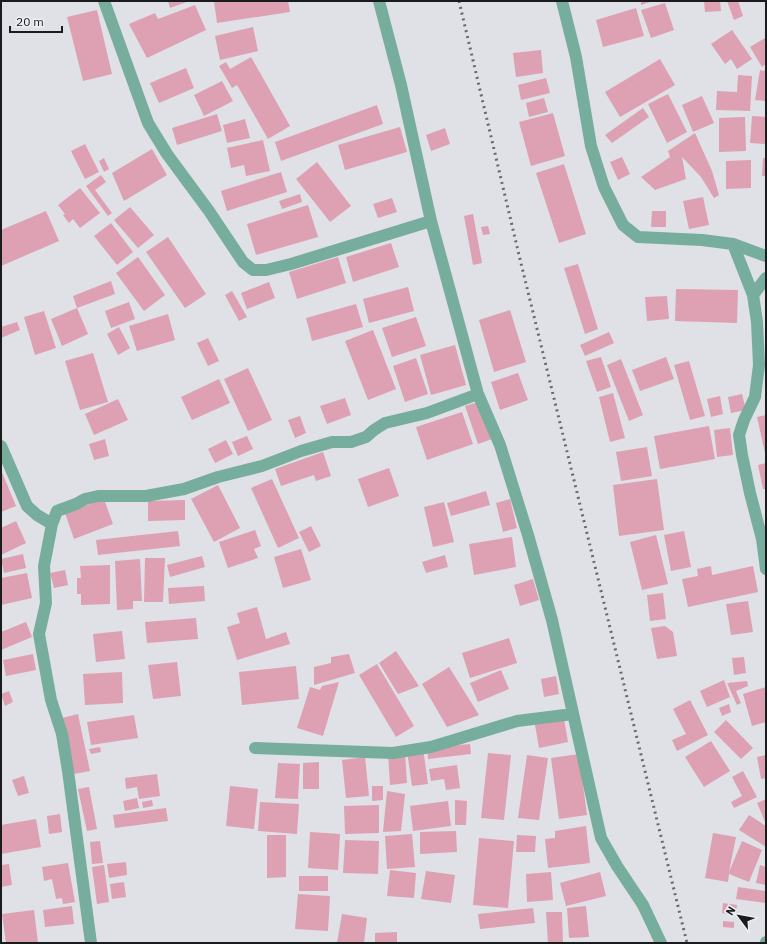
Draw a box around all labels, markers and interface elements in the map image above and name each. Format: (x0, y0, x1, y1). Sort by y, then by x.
scale bar (10, 8, 62, 34)
text: 20 m (16, 14, 44, 29)
north arrow (719, 896, 759, 936)
text: N (722, 904, 739, 918)

